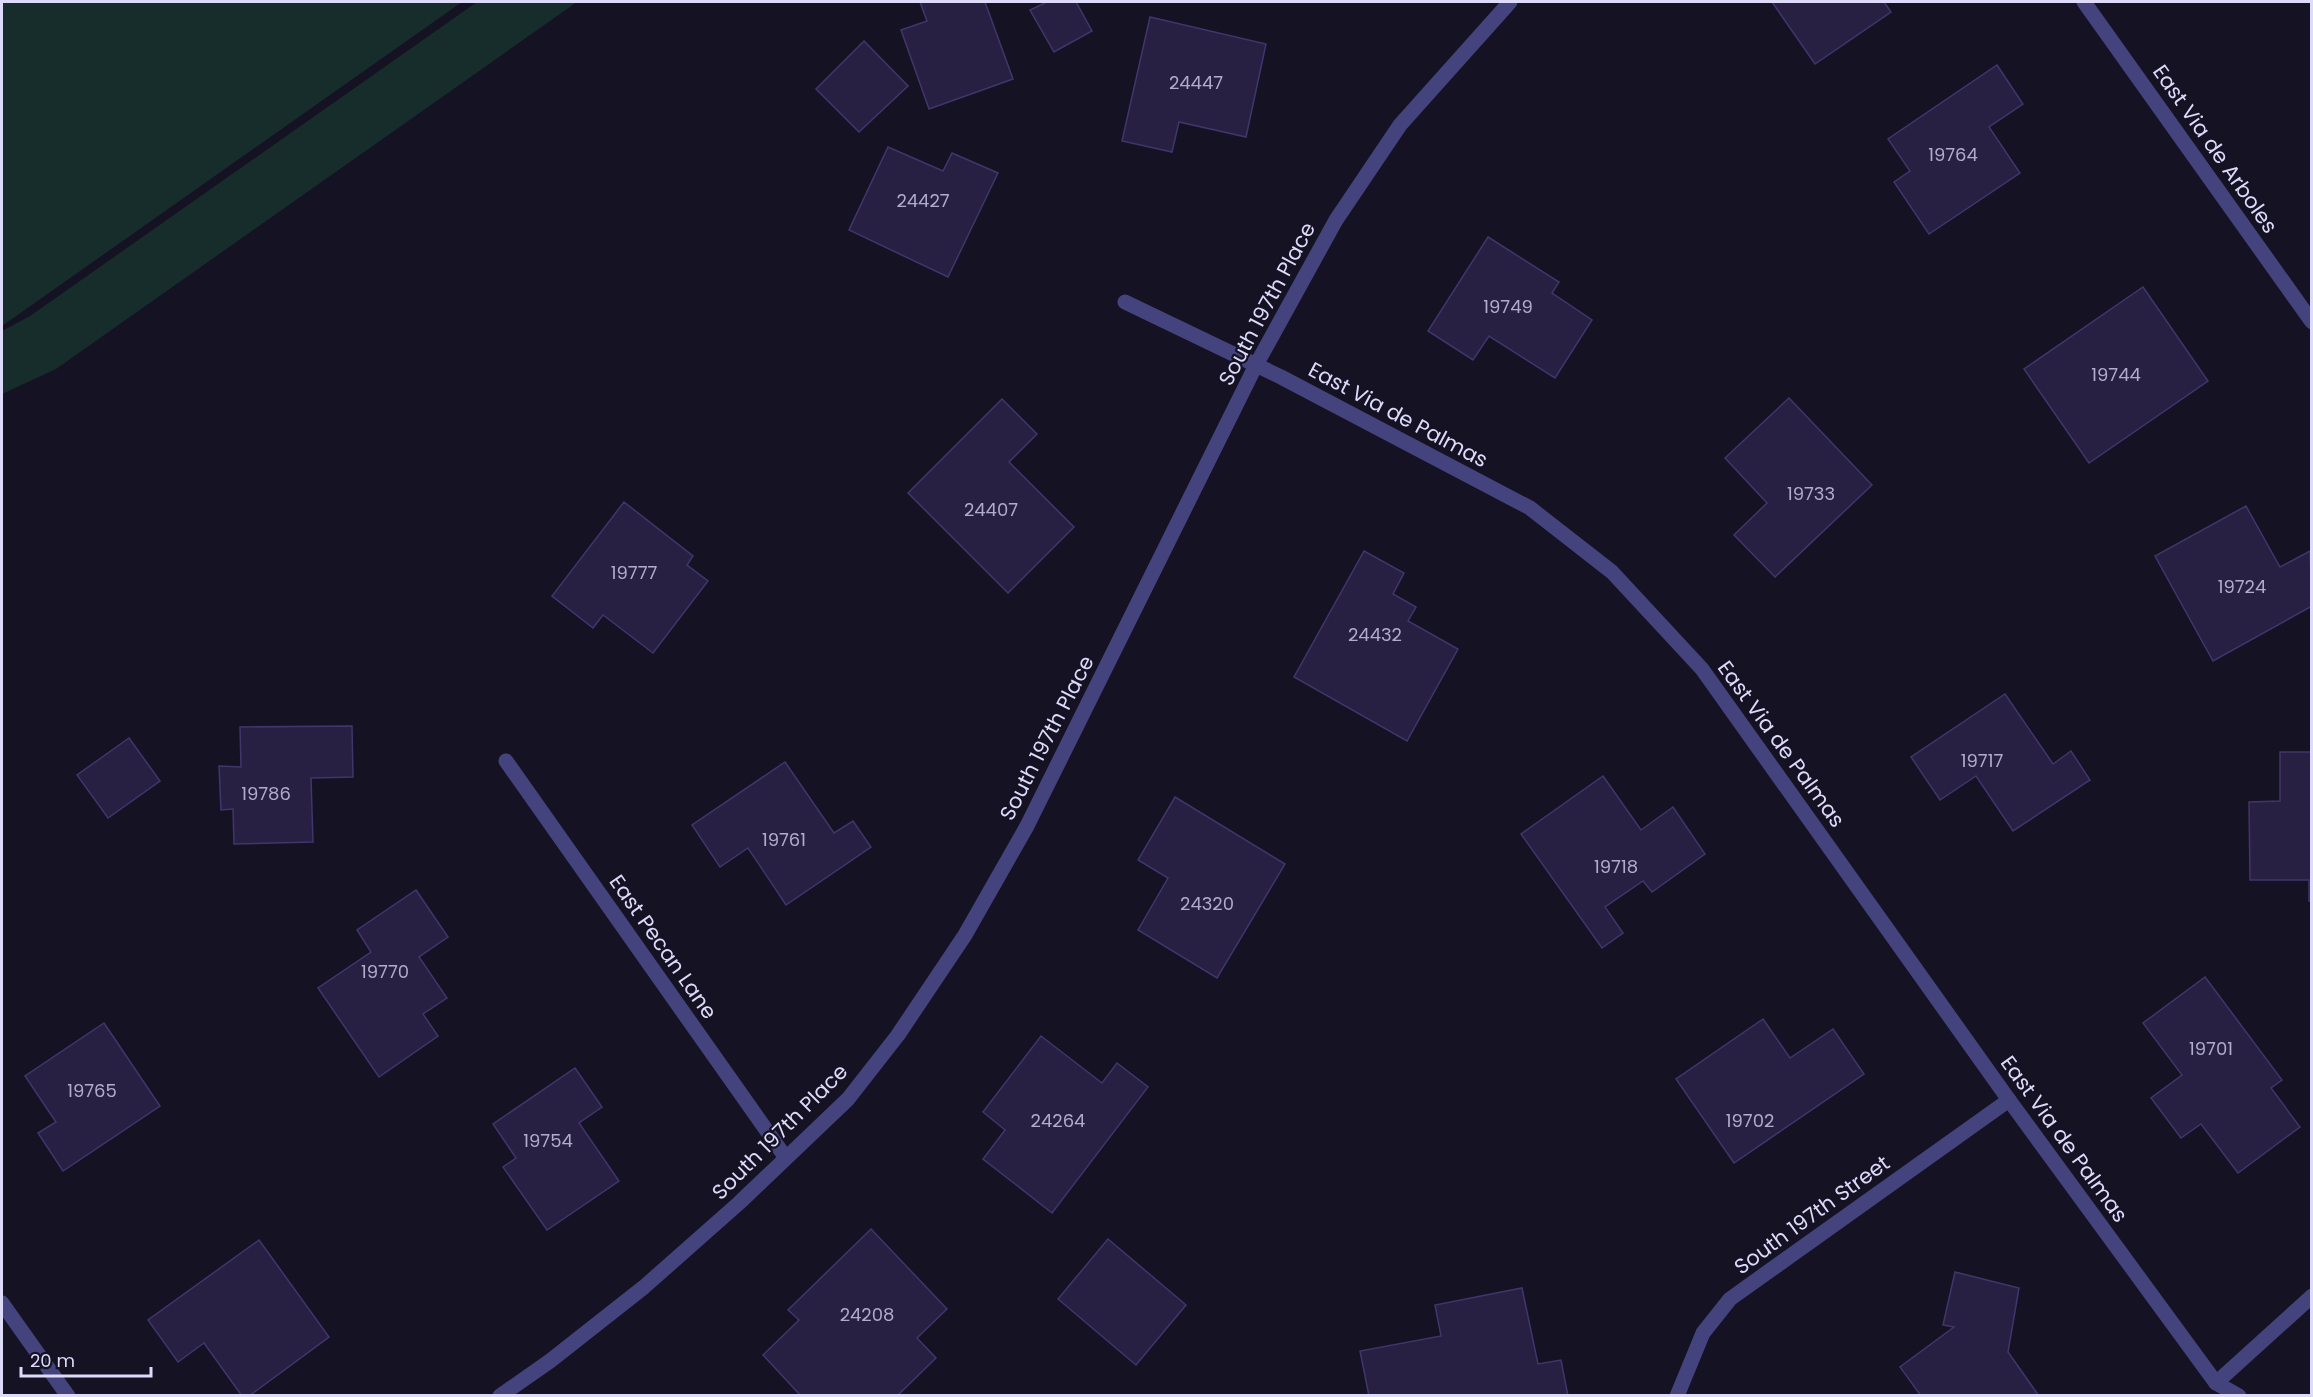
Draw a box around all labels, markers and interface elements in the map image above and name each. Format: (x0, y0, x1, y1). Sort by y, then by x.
street label: East Via de Arboles (2146, 59, 2285, 239)
house number: 24447 (1169, 70, 1223, 95)
house number: 19764 (1928, 142, 1978, 167)
house number: 24427 (896, 188, 950, 213)
street label: South 197th Place (1211, 217, 1322, 391)
house number: 19749 (1483, 294, 1533, 319)
street label: East Via de Palmas (1303, 355, 1493, 474)
house number: 19744 (2091, 362, 2141, 387)
house number: 19733 (1787, 481, 1835, 506)
house number: 24407 (964, 497, 1018, 522)
house number: 19777 (611, 560, 657, 585)
house number: 19724 (2218, 574, 2266, 599)
house number: 24432 (1348, 622, 1402, 647)
street label: South 197th Place (992, 650, 1101, 825)
street label: East Via de Palmas (1711, 654, 1852, 833)
house number: 19717 (1961, 748, 2003, 773)
house number: 19786 (241, 781, 291, 806)
house number: 19761 (762, 827, 806, 852)
house number: 19718 (1594, 854, 1638, 879)
street label: East Pecan Lane (603, 869, 724, 1025)
house number: 24320 (1180, 891, 1234, 916)
house number: 19770 (361, 959, 409, 984)
house number: 19701 (2189, 1036, 2233, 1061)
street label: East Via de Palmas (1994, 1049, 2135, 1228)
street label: South 197th Place (705, 1057, 854, 1206)
house number: 19765 (67, 1078, 117, 1103)
house number: 24264 (1031, 1108, 1085, 1133)
house number: 19702 (1726, 1108, 1774, 1133)
house number: 19754 (523, 1128, 573, 1153)
street label: South 197th Street (1728, 1148, 1895, 1281)
house number: 24208 (840, 1302, 894, 1327)
scale bar (21, 1340, 152, 1378)
text: 20 m (30, 1348, 75, 1373)

